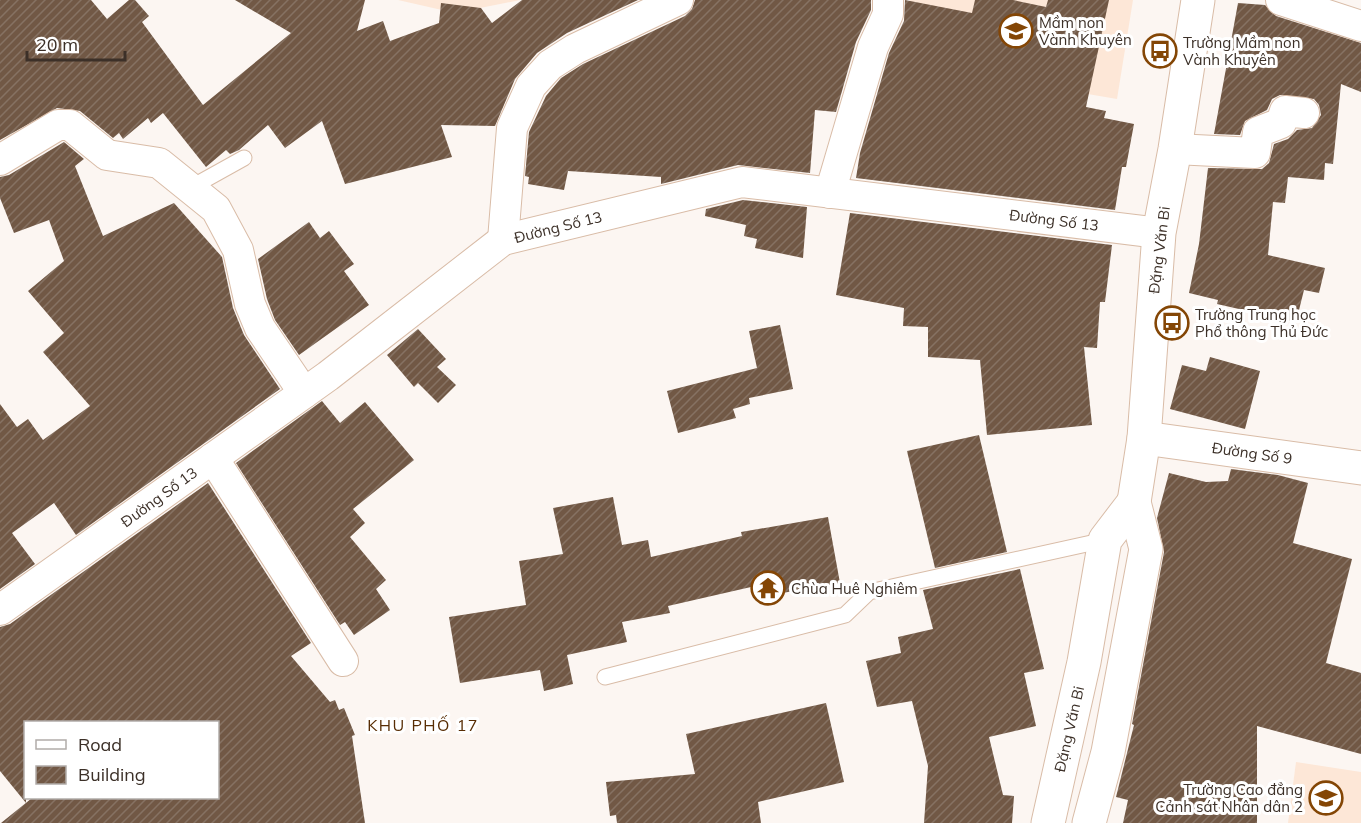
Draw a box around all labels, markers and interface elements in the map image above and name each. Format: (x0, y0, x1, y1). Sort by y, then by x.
school or university icon: Mầm non Vành Khuyên (998, 13, 1034, 49)
place label: Mầm non Vành Khuyên (1039, 13, 1132, 49)
scale bar (27, 24, 124, 62)
text: 20 m (36, 33, 78, 56)
bus stop icon: Trường Mầm non Vành Khuyên (1142, 33, 1178, 69)
place label: Trường Mầm non Vành Khuyên (1183, 33, 1300, 69)
street label: Đường Số 13 (1008, 205, 1100, 235)
street label: Đặng Văn Bi (1144, 205, 1174, 295)
street label: Đường Số 13 (512, 207, 604, 247)
bus stop icon: Trường Trung học Phổ thông Thủ Đức (1154, 305, 1190, 341)
place label: Trường Trung học Phổ thông Thủ Đức (1195, 305, 1328, 341)
street label: Đường Số 9 (1211, 438, 1293, 468)
street label: Đường Số 13 (117, 463, 201, 531)
temple icon: Chùa Huê Nghiêm (750, 570, 786, 606)
place label: Chùa Huê Nghiêm (791, 579, 918, 598)
street label: Đặng Văn Bi (1050, 684, 1088, 774)
district label: KHU PHỐ 17 (367, 715, 479, 735)
legend (24, 721, 219, 799)
text: Road (78, 733, 122, 756)
text: Building (78, 763, 146, 786)
place label: Trường Cao đẳng Cảnh sát Nhân dân 2 (1155, 780, 1303, 816)
school or university icon: Trường Cao đẳng Cảnh sát Nhân dân 2 (1308, 780, 1344, 816)

